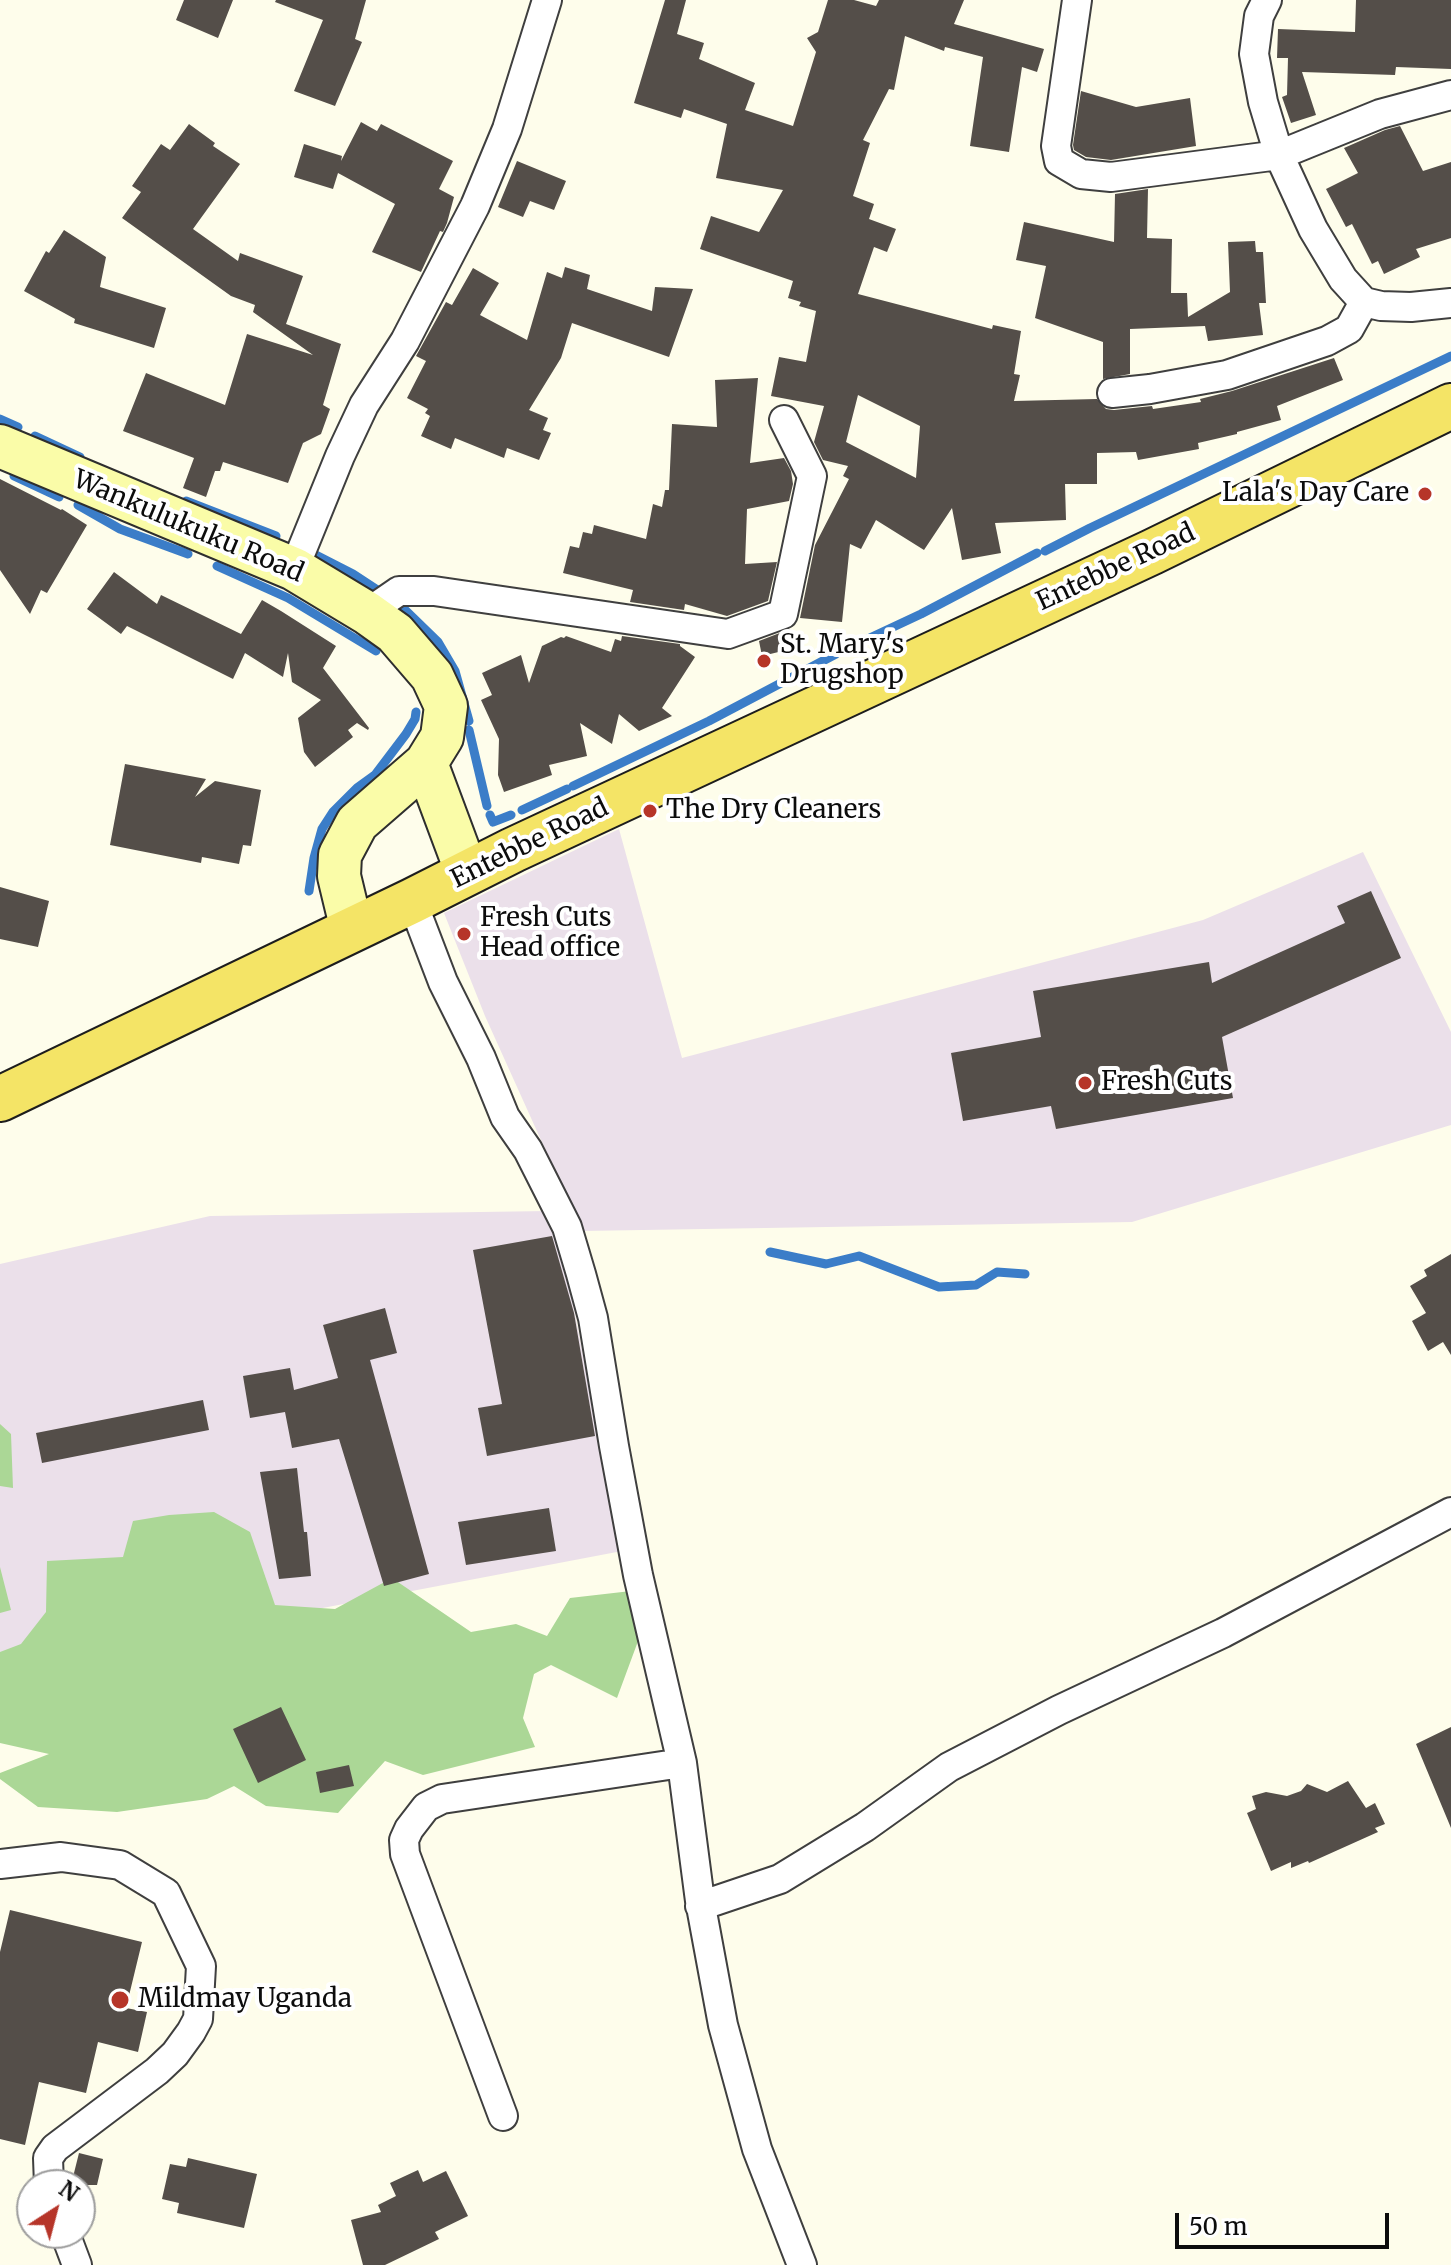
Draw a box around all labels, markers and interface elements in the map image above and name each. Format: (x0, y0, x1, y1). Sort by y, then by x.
street label: Wankulukuku Road (68, 464, 308, 590)
place label: Lala's Day Care (1222, 478, 1409, 510)
marker: Lala's Day Care (1416, 485, 1434, 503)
street label: Entebbe Road (1032, 518, 1200, 618)
place label: St. Mary's Drugshop (780, 630, 904, 692)
marker: St. Mary's Drugshop (755, 652, 773, 670)
street label: Entebbe Road (446, 792, 614, 896)
place label: The Dry Cleaners (666, 795, 881, 827)
marker: The Dry Cleaners (641, 802, 659, 820)
place label: Fresh Cuts Head office (480, 903, 620, 964)
marker: Fresh Cuts Head office (455, 925, 473, 943)
place label: Fresh Cuts (1101, 1067, 1232, 1099)
marker: Fresh Cuts (1076, 1074, 1094, 1092)
place label: Mildmay Uganda (138, 1984, 352, 2016)
marker: Mildmay Uganda (109, 1989, 131, 2011)
north arrow (16, 2169, 96, 2249)
text: N (54, 2175, 84, 2208)
scale bar (1179, 2197, 1393, 2247)
text: 50 m (1189, 2211, 1248, 2242)

